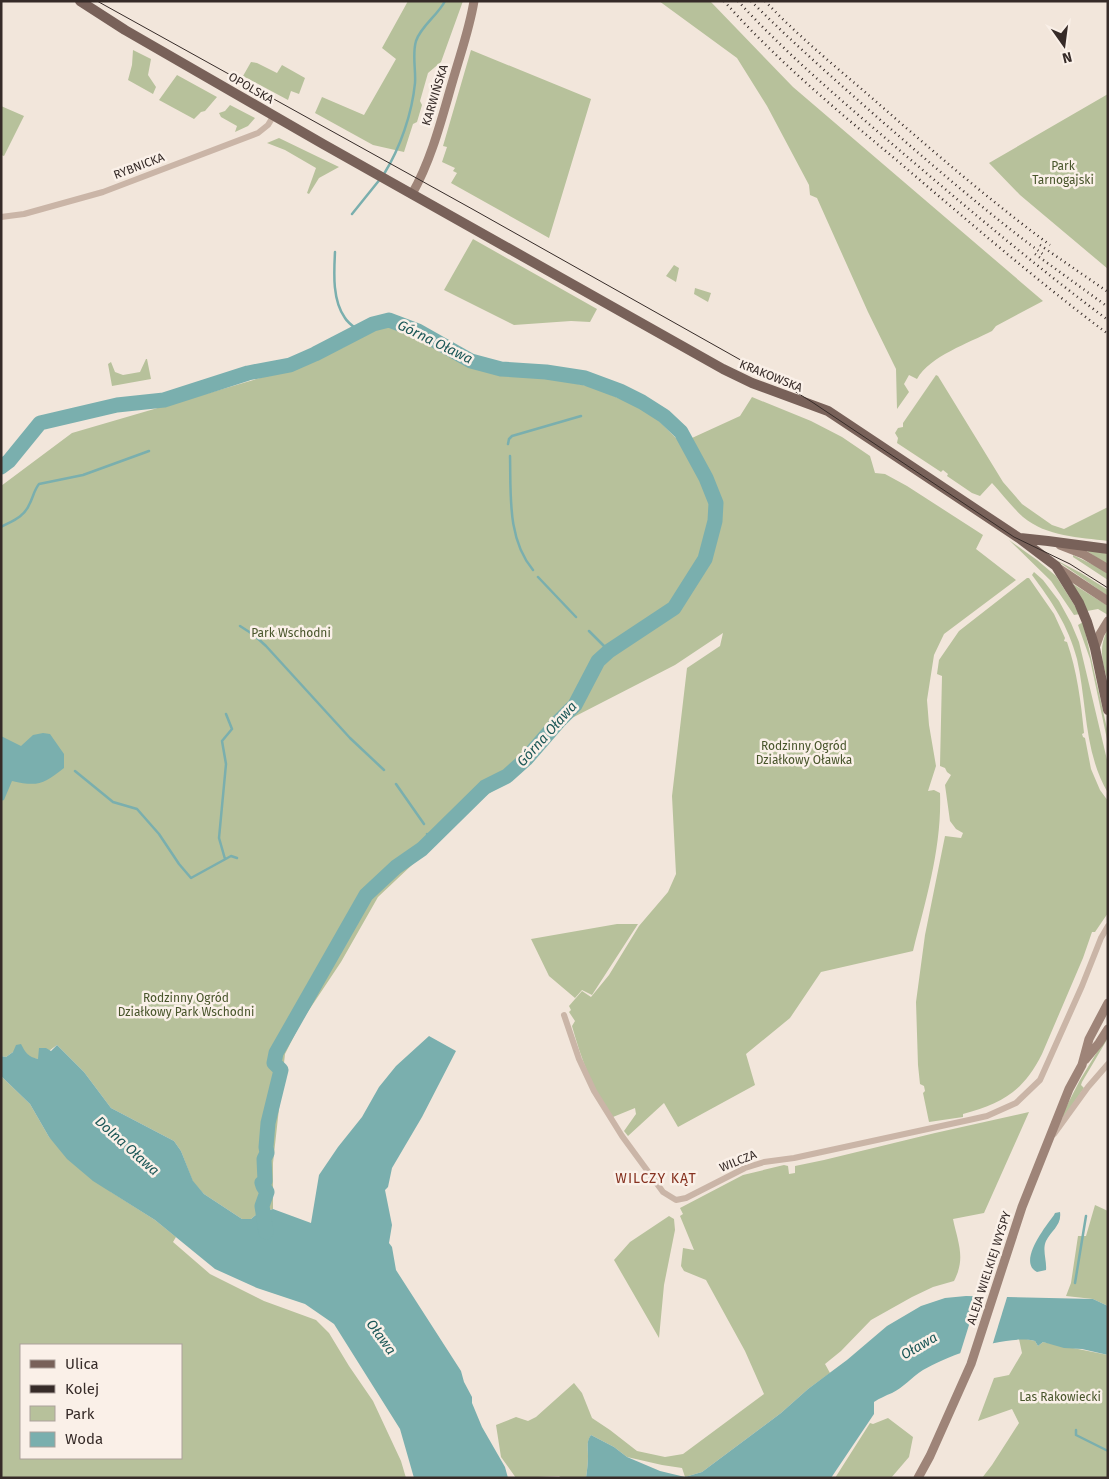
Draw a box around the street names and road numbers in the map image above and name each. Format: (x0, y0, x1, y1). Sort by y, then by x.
street label: KARWIŃSKA (418, 62, 451, 127)
street label: OPOLSKA (226, 69, 276, 107)
street label: RYBNICKA (112, 150, 166, 182)
street label: KRAKOWSKA (737, 357, 805, 395)
street label: WILCZA (717, 1147, 759, 1175)
street label: ALEJA WIELKIEJ WYSPY (964, 1209, 1014, 1327)

